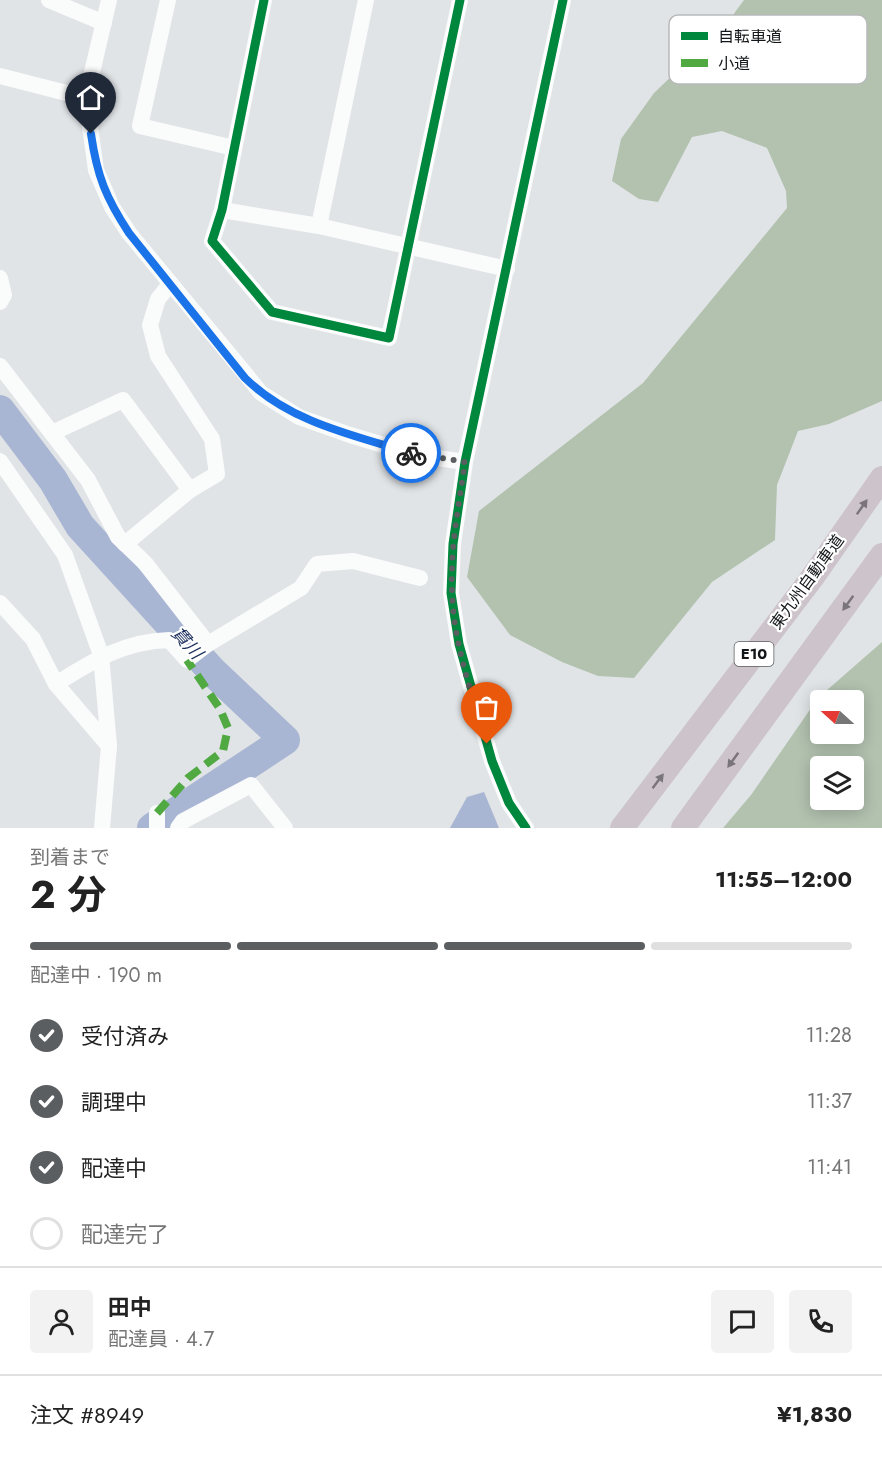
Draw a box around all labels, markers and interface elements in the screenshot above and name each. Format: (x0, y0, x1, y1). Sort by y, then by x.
legend (669, 15, 867, 84)
text: 自転車道 (718, 25, 782, 48)
text: 小道 (718, 52, 750, 75)
pin (65, 72, 116, 134)
icon: home (74, 81, 107, 114)
courier (381, 423, 441, 483)
icon: bike (395, 437, 428, 470)
one-way arrow (856, 499, 867, 515)
street label: 東九州自動車道 (765, 530, 849, 634)
one-way arrow (842, 594, 854, 610)
water label: 貫川 (165, 621, 210, 667)
road number: E10 (734, 642, 774, 666)
pin (461, 682, 512, 744)
north arrow (810, 690, 864, 744)
map controls (810, 690, 864, 810)
icon: bag (470, 691, 503, 724)
one-way arrow (727, 751, 739, 767)
button: layers (810, 756, 864, 810)
one-way arrow (651, 774, 663, 789)
text: 到着まで (30, 843, 110, 872)
text: 11:55–12:00 (715, 863, 852, 895)
text: 2 分 (30, 866, 106, 923)
text: 配達中 · 190 m (30, 961, 162, 990)
icon: check (30, 1019, 63, 1052)
text: 受付済み (81, 1020, 169, 1052)
text: 11:28 (806, 1021, 852, 1050)
icon: check (30, 1085, 63, 1118)
text: 調理中 (81, 1086, 147, 1118)
text: 11:37 (807, 1087, 852, 1116)
icon: check (30, 1151, 63, 1184)
text: 配達中 (81, 1152, 147, 1184)
text: 11:41 (807, 1153, 852, 1182)
text: 配達完了 (81, 1218, 169, 1250)
button: person (30, 1290, 93, 1353)
button: chat (711, 1290, 774, 1353)
button: phone (789, 1290, 852, 1353)
text: 田中 (108, 1291, 152, 1323)
text: 配達員 · 4.7 (108, 1325, 214, 1354)
text: ¥1,830 (777, 1398, 852, 1430)
text: 注文 #8949 (30, 1399, 144, 1431)

